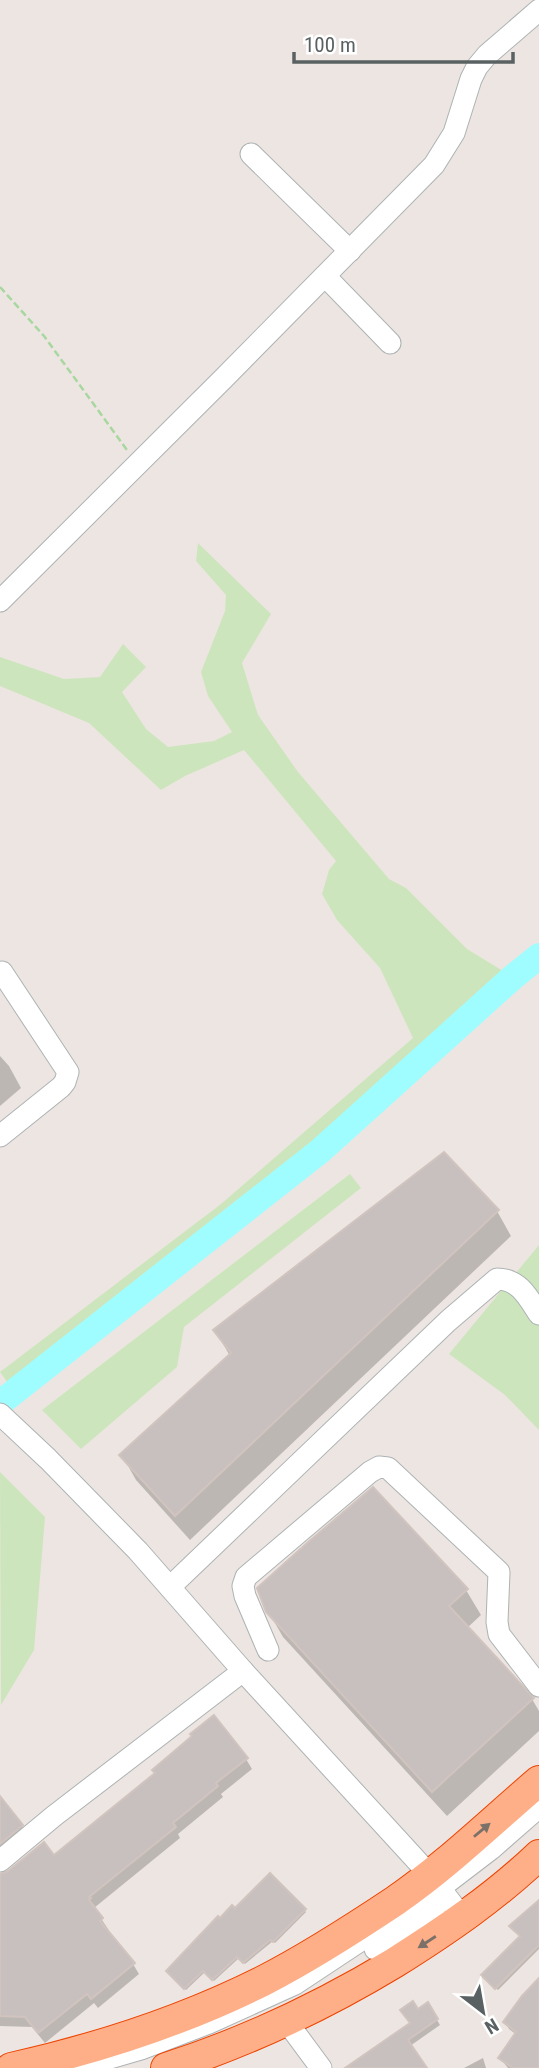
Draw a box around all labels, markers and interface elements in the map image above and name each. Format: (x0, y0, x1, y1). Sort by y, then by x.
scale bar (294, 21, 513, 65)
text: 100 m (304, 33, 356, 57)
one-way arrow (473, 1823, 490, 1838)
one-way arrow (418, 1935, 437, 1948)
north arrow (448, 1977, 518, 2047)
text: N (481, 2013, 502, 2039)

